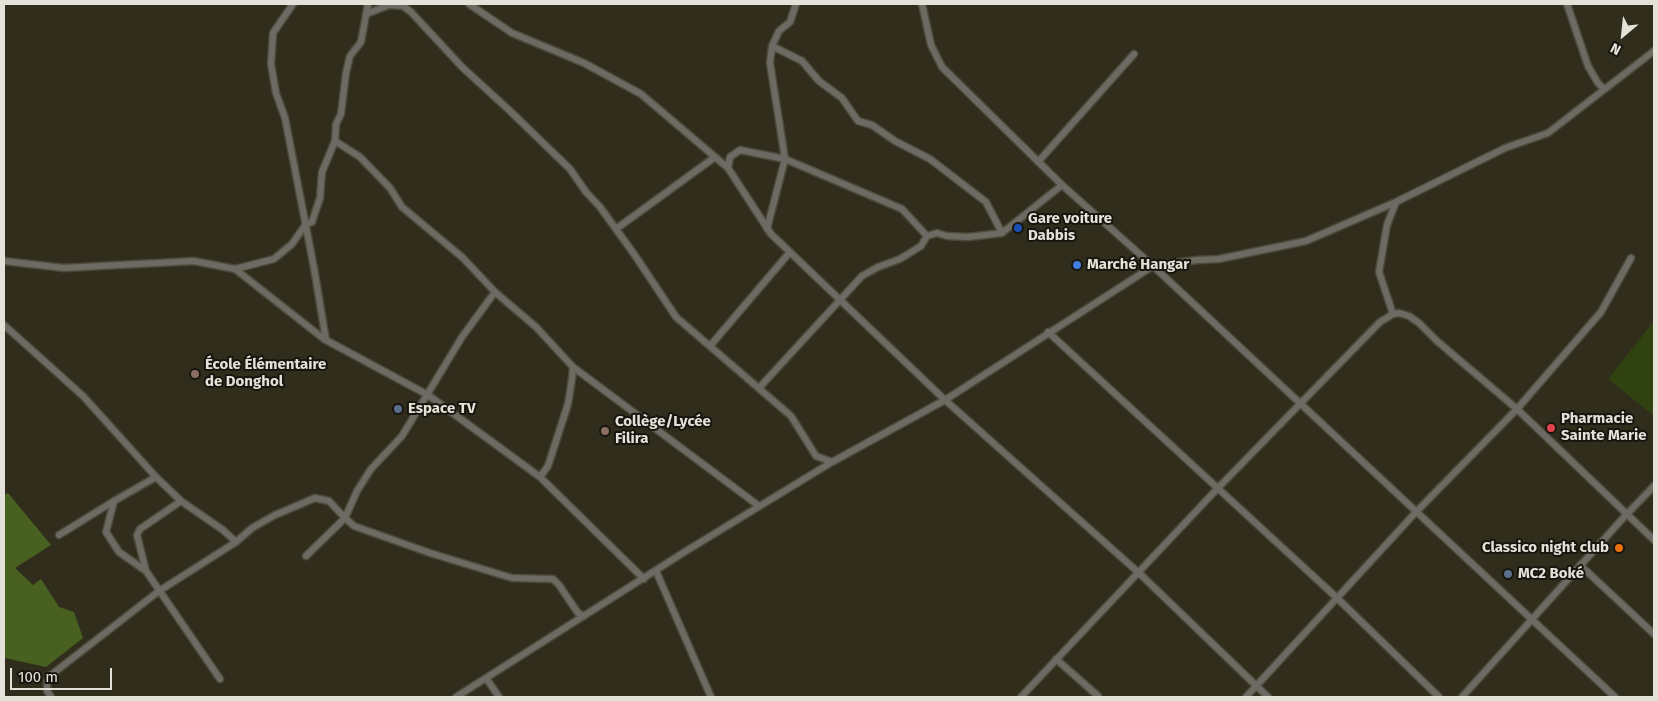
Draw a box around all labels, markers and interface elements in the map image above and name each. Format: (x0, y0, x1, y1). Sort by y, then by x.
north arrow (1598, 10, 1648, 60)
text: N (1608, 39, 1624, 58)
place label: Gare voiture Dabbis (1028, 210, 1112, 245)
marker: Gare voiture Dabbis (1012, 222, 1024, 234)
place label: Marché Hangar (1087, 256, 1189, 274)
marker: Marché Hangar (1071, 259, 1083, 271)
place label: École Élémentaire de Donghol (205, 356, 326, 391)
marker: École Élémentaire de Donghol (189, 368, 201, 380)
place label: Espace TV (408, 400, 475, 418)
marker: Espace TV (392, 403, 404, 415)
place label: Pharmacie Sainte Marie (1561, 410, 1647, 445)
place label: Collège/Lycée Filira (615, 413, 711, 448)
marker: Pharmacie Sainte Marie (1545, 422, 1557, 434)
marker: Collège/Lycée Filira (599, 425, 611, 437)
place label: Classico night club (1482, 539, 1609, 557)
marker: Classico night club (1613, 542, 1625, 554)
place label: MC2 Boké (1518, 565, 1584, 583)
marker: MC2 Boké (1502, 568, 1514, 580)
scale bar (12, 658, 115, 690)
text: 100 m (18, 668, 58, 686)

